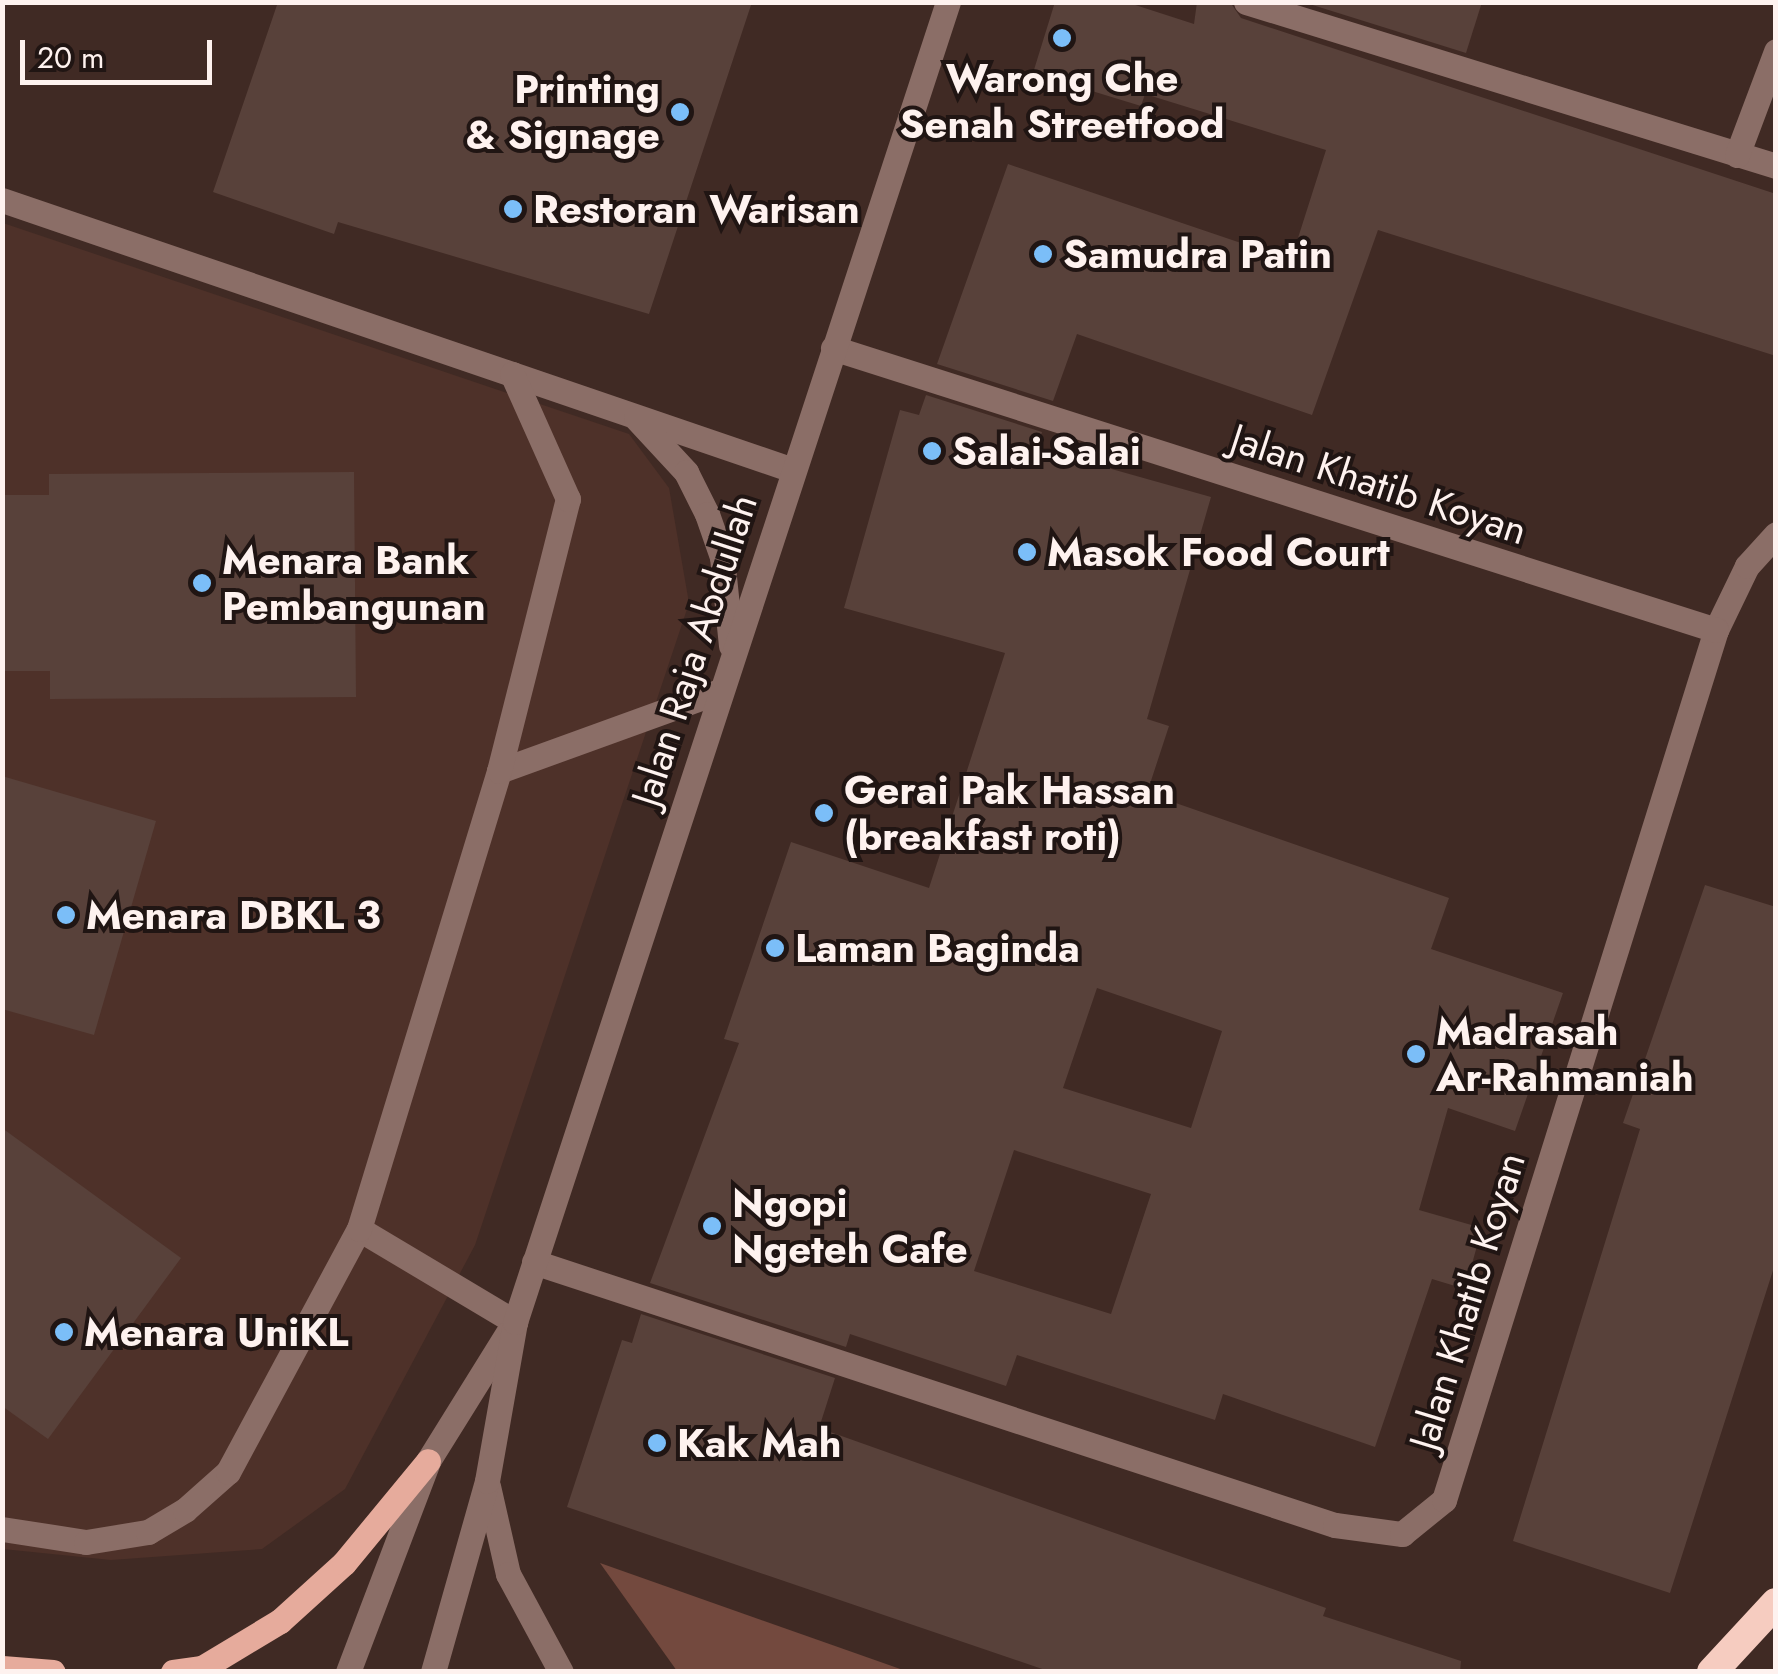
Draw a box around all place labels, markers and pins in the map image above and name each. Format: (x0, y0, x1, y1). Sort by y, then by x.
marker: Warong Che Senah Streetfood (1051, 27, 1073, 49)
place label: Warong Che Senah Streetfood (900, 54, 1224, 148)
place label: Printing & Signage (466, 65, 660, 159)
marker: Printing & Signage (669, 101, 691, 123)
place label: Restoran Warisan (533, 185, 860, 233)
marker: Restoran Warisan (502, 198, 524, 220)
place label: Samudra Patin (1063, 230, 1332, 278)
marker: Samudra Patin (1032, 243, 1054, 265)
place label: Salai-Salai (952, 427, 1141, 475)
marker: Salai-Salai (921, 440, 943, 462)
place label: Masok Food Court (1047, 528, 1390, 576)
place label: Menara Bank Pembangunan (222, 536, 486, 630)
marker: Masok Food Court (1016, 541, 1038, 563)
marker: Menara Bank Pembangunan (191, 572, 213, 594)
place label: Gerai Pak Hassan (breakfast roti) (844, 766, 1175, 860)
marker: Gerai Pak Hassan (breakfast roti) (813, 802, 835, 824)
place label: Menara DBKL 3 (86, 891, 381, 939)
marker: Menara DBKL 3 (55, 904, 77, 926)
place label: Laman Baginda (795, 924, 1080, 972)
marker: Laman Baginda (764, 937, 786, 959)
place label: Madrasah Ar-Rahmaniah (1436, 1007, 1694, 1101)
marker: Madrasah Ar-Rahmaniah (1405, 1043, 1427, 1065)
place label: Ngopi Ngeteh Cafe (732, 1179, 968, 1273)
marker: Ngopi Ngeteh Cafe (701, 1215, 723, 1237)
place label: Menara UniKL (84, 1308, 348, 1356)
marker: Menara UniKL (53, 1321, 75, 1343)
place label: Kak Mah (677, 1419, 842, 1467)
marker: Kak Mah (646, 1432, 668, 1454)

